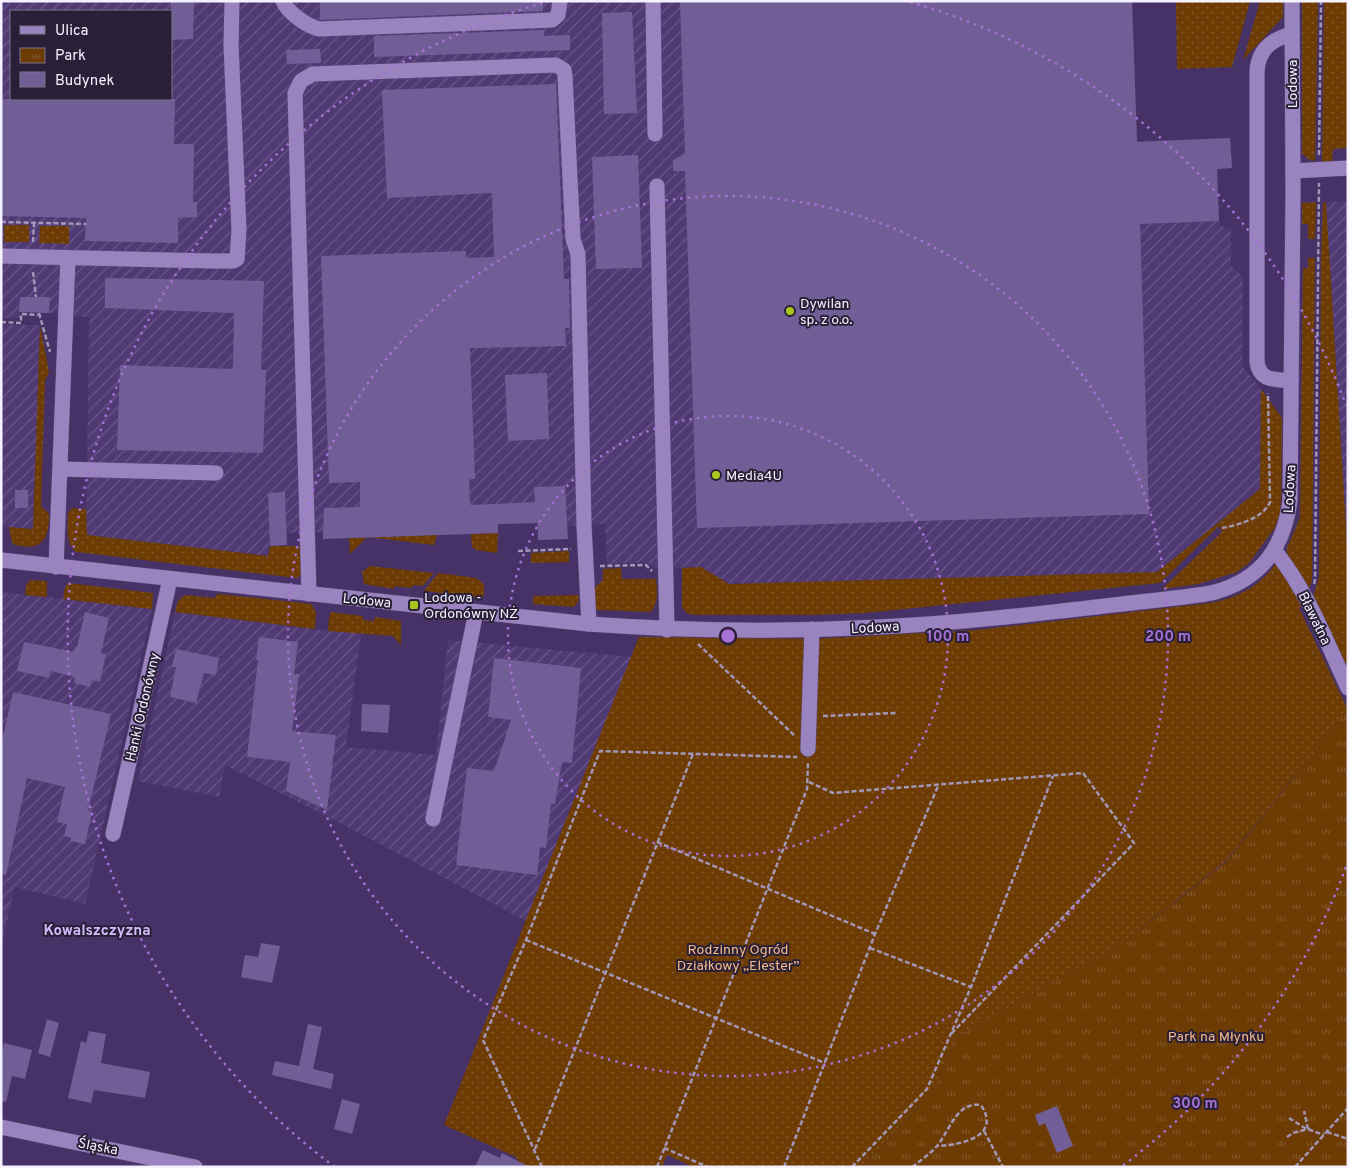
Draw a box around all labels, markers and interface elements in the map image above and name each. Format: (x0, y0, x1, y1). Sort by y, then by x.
legend (10, 10, 172, 100)
text: Ulica (55, 22, 88, 41)
text: Park (55, 47, 86, 66)
street label: Lodowa (1285, 60, 1302, 108)
text: Budynek (55, 72, 114, 91)
place label: Dywilan sp. z o.o. (800, 296, 852, 329)
marker: Dywilan sp. z o.o. (784, 305, 796, 317)
street label: Lodowa (1281, 464, 1300, 514)
place label: Media4U (726, 468, 782, 485)
marker: Media4U (710, 469, 722, 481)
street label: Bławatna (1293, 589, 1334, 648)
street label: Lodowa (342, 590, 392, 612)
place label: Lodowa - Ordonówny NŻ (424, 590, 518, 623)
marker: Lodowa - Ordonówny NŻ (408, 599, 420, 611)
street label: Lodowa (850, 619, 900, 638)
centre of rings (719, 627, 737, 645)
text: 100 m (927, 628, 969, 647)
text: 200 m (1145, 628, 1191, 647)
street label: Hanki Ordonówny (123, 651, 164, 763)
district label: Kowalszczyzna (43, 922, 151, 941)
park label: Rodzinny Ogród Działkowy „Elester” (677, 942, 799, 975)
park label: Park na Młynku (1168, 1029, 1264, 1046)
text: 300 m (1172, 1095, 1218, 1114)
street label: Śląska (76, 1134, 119, 1160)

